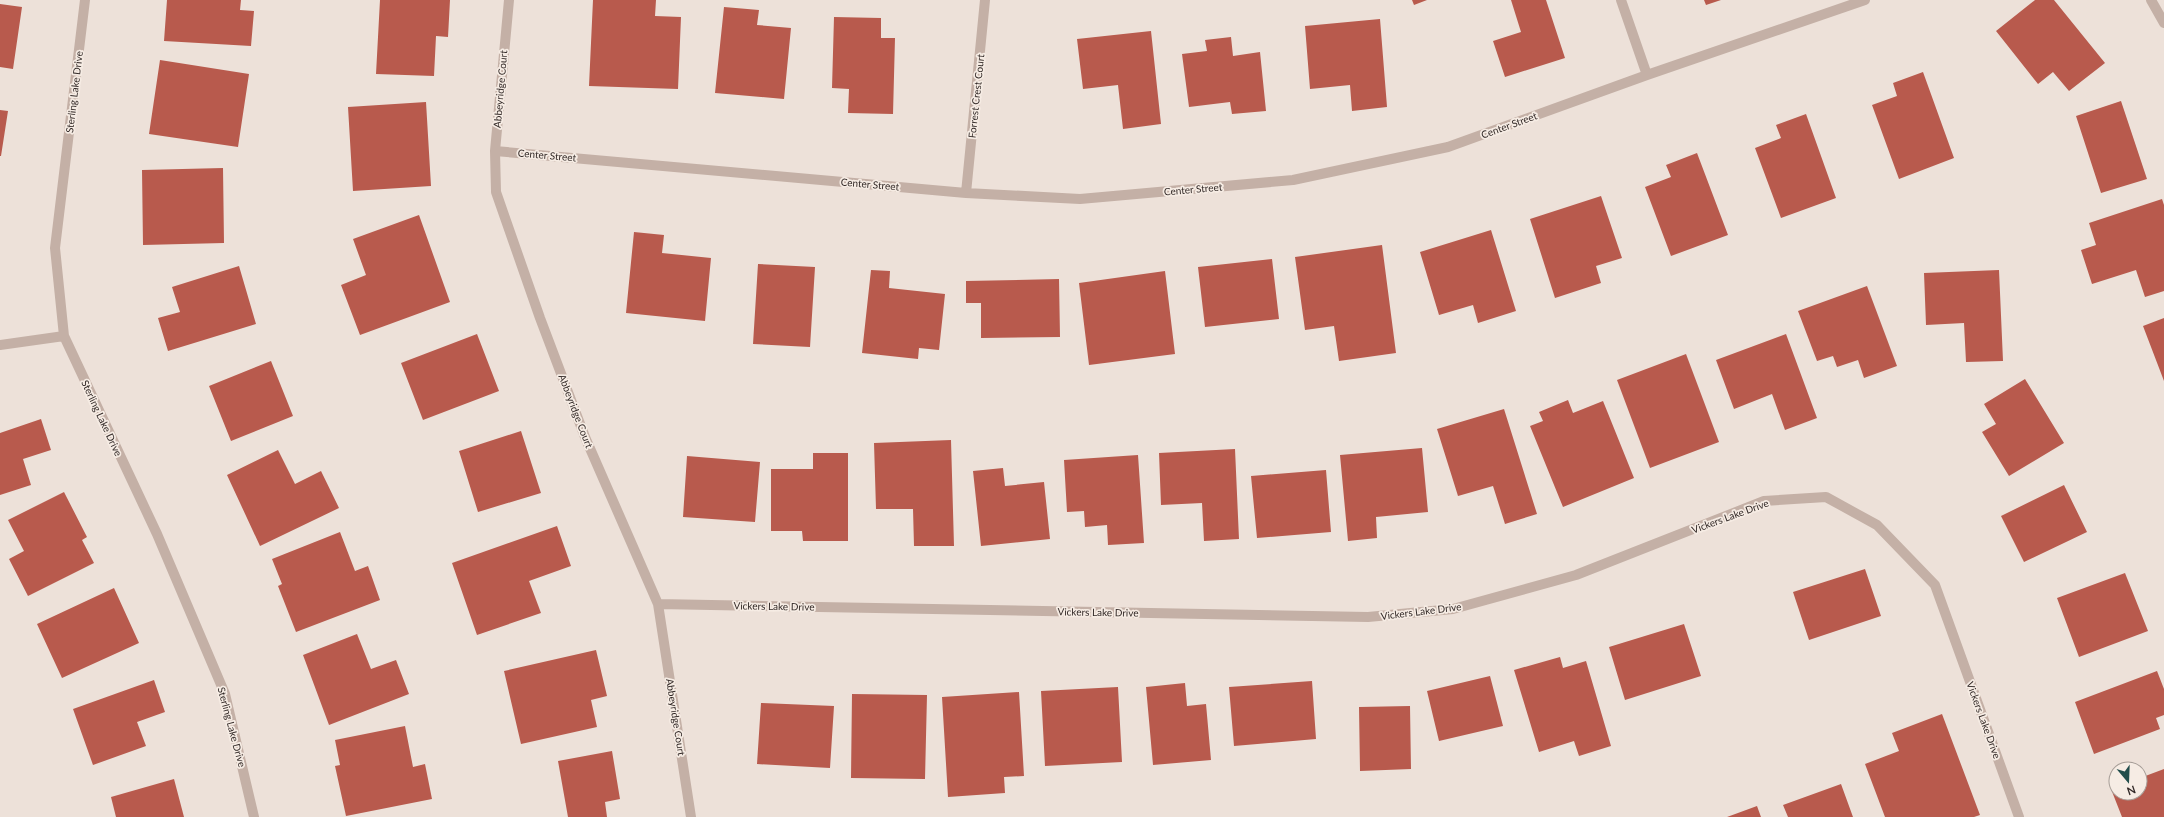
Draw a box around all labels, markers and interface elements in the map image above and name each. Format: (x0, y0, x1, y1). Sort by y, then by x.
street label: Abbeyridge Court (491, 49, 509, 128)
street label: Sterling Lake Drive (63, 50, 85, 134)
street label: Forrest Crest Court (966, 53, 986, 139)
street label: Center Street (1479, 109, 1539, 141)
street label: Center Street (517, 146, 577, 164)
street label: Center Street (840, 175, 900, 193)
street label: Center Street (1163, 180, 1223, 198)
street label: Abbeyridge Court (556, 372, 596, 450)
street label: Sterling Lake Drive (79, 378, 125, 458)
street label: Vickers Lake Drive (1690, 496, 1770, 536)
street label: Vickers Lake Drive (733, 599, 815, 613)
street label: Vickers Lake Drive (1380, 600, 1462, 622)
street label: Vickers Lake Drive (1057, 605, 1139, 619)
street label: Abbeyridge Court (664, 678, 688, 757)
street label: Vickers Lake Drive (1964, 680, 2004, 760)
street label: Sterling Lake Drive (216, 686, 248, 768)
north arrow (2108, 761, 2148, 801)
text: N (2125, 783, 2138, 798)

